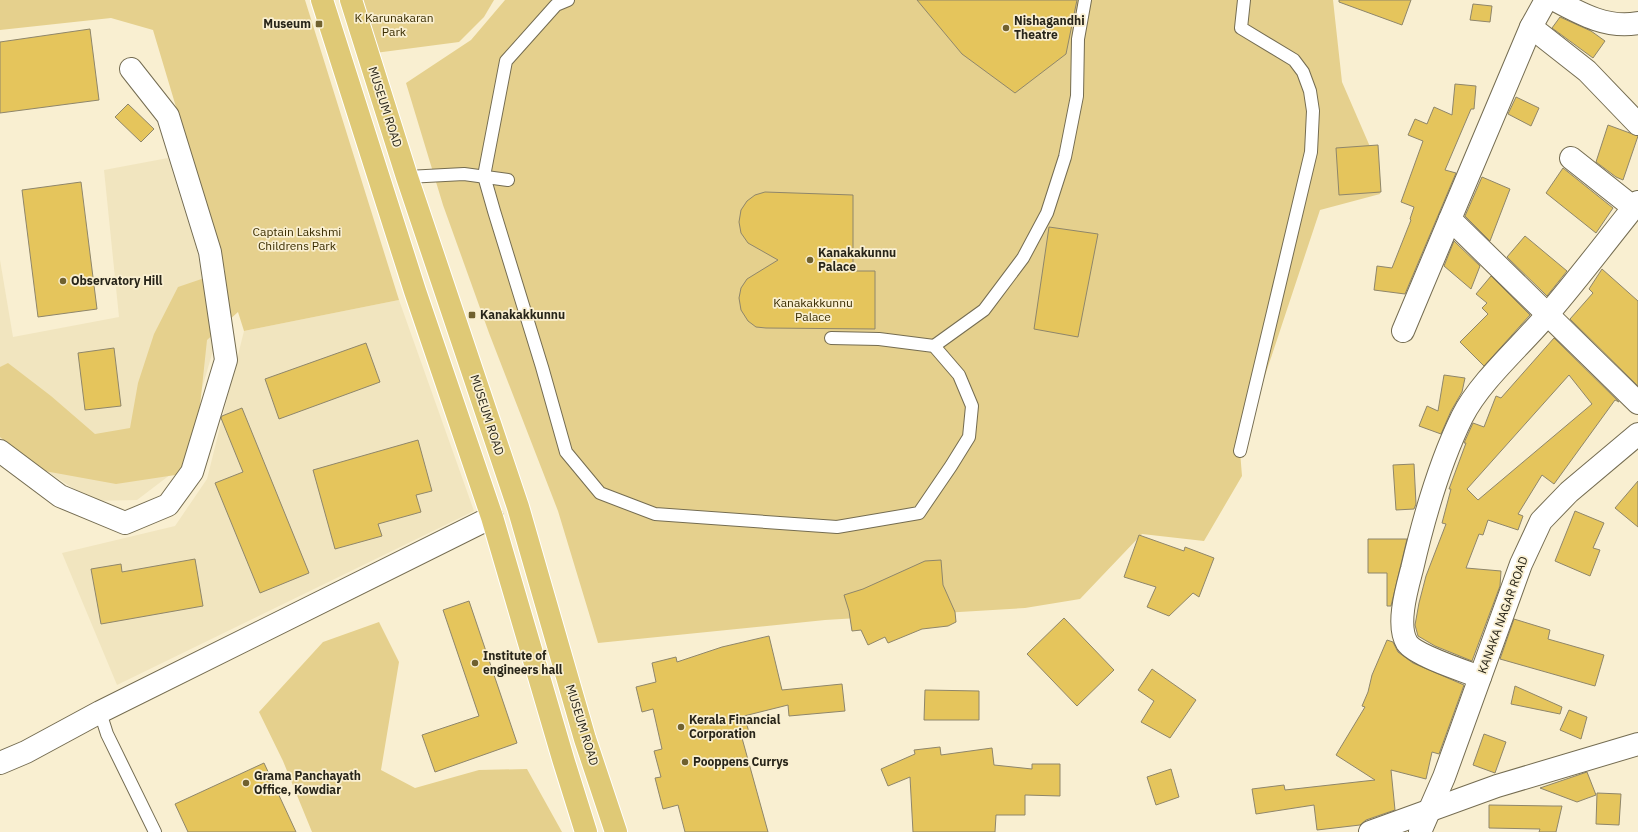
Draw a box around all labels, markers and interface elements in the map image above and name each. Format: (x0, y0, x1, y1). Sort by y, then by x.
park label: K Karunakaran Park (355, 10, 433, 39)
place label: Nishagandhi Theatre (1014, 13, 1085, 42)
place label: Museum (263, 16, 311, 31)
marker: Museum (314, 19, 324, 29)
marker: Nishagandhi Theatre (1001, 23, 1011, 33)
street label: MUSEUM ROAD (365, 64, 406, 149)
park label: Captain Lakshmi Childrens Park (253, 224, 341, 253)
place label: Kanakakunnu Palace (818, 245, 896, 274)
marker: Kanakakunnu Palace (805, 255, 815, 265)
place label: Observatory Hill (71, 273, 163, 288)
marker: Observatory Hill (58, 276, 68, 286)
park label: Kanakakkunnu Palace (773, 295, 853, 324)
place label: Kanakakkunnu (480, 307, 565, 322)
marker: Kanakakkunnu (467, 310, 477, 320)
street label: MUSEUM ROAD (467, 372, 508, 457)
street label: KANAKA NAGAR ROAD (1474, 554, 1531, 676)
place label: Institute of engineers hall (483, 648, 563, 677)
marker: Institute of engineers hall (470, 658, 480, 668)
street label: MUSEUM ROAD (563, 682, 602, 767)
place label: Kerala Financial Corporation (689, 712, 781, 741)
marker: Kerala Financial Corporation (676, 722, 686, 732)
place label: Pooppens Currys (693, 754, 789, 769)
marker: Pooppens Currys (680, 757, 690, 767)
place label: Grama Panchayath Office, Kowdiar (254, 768, 361, 797)
marker: Grama Panchayath Office, Kowdiar (241, 778, 251, 788)

